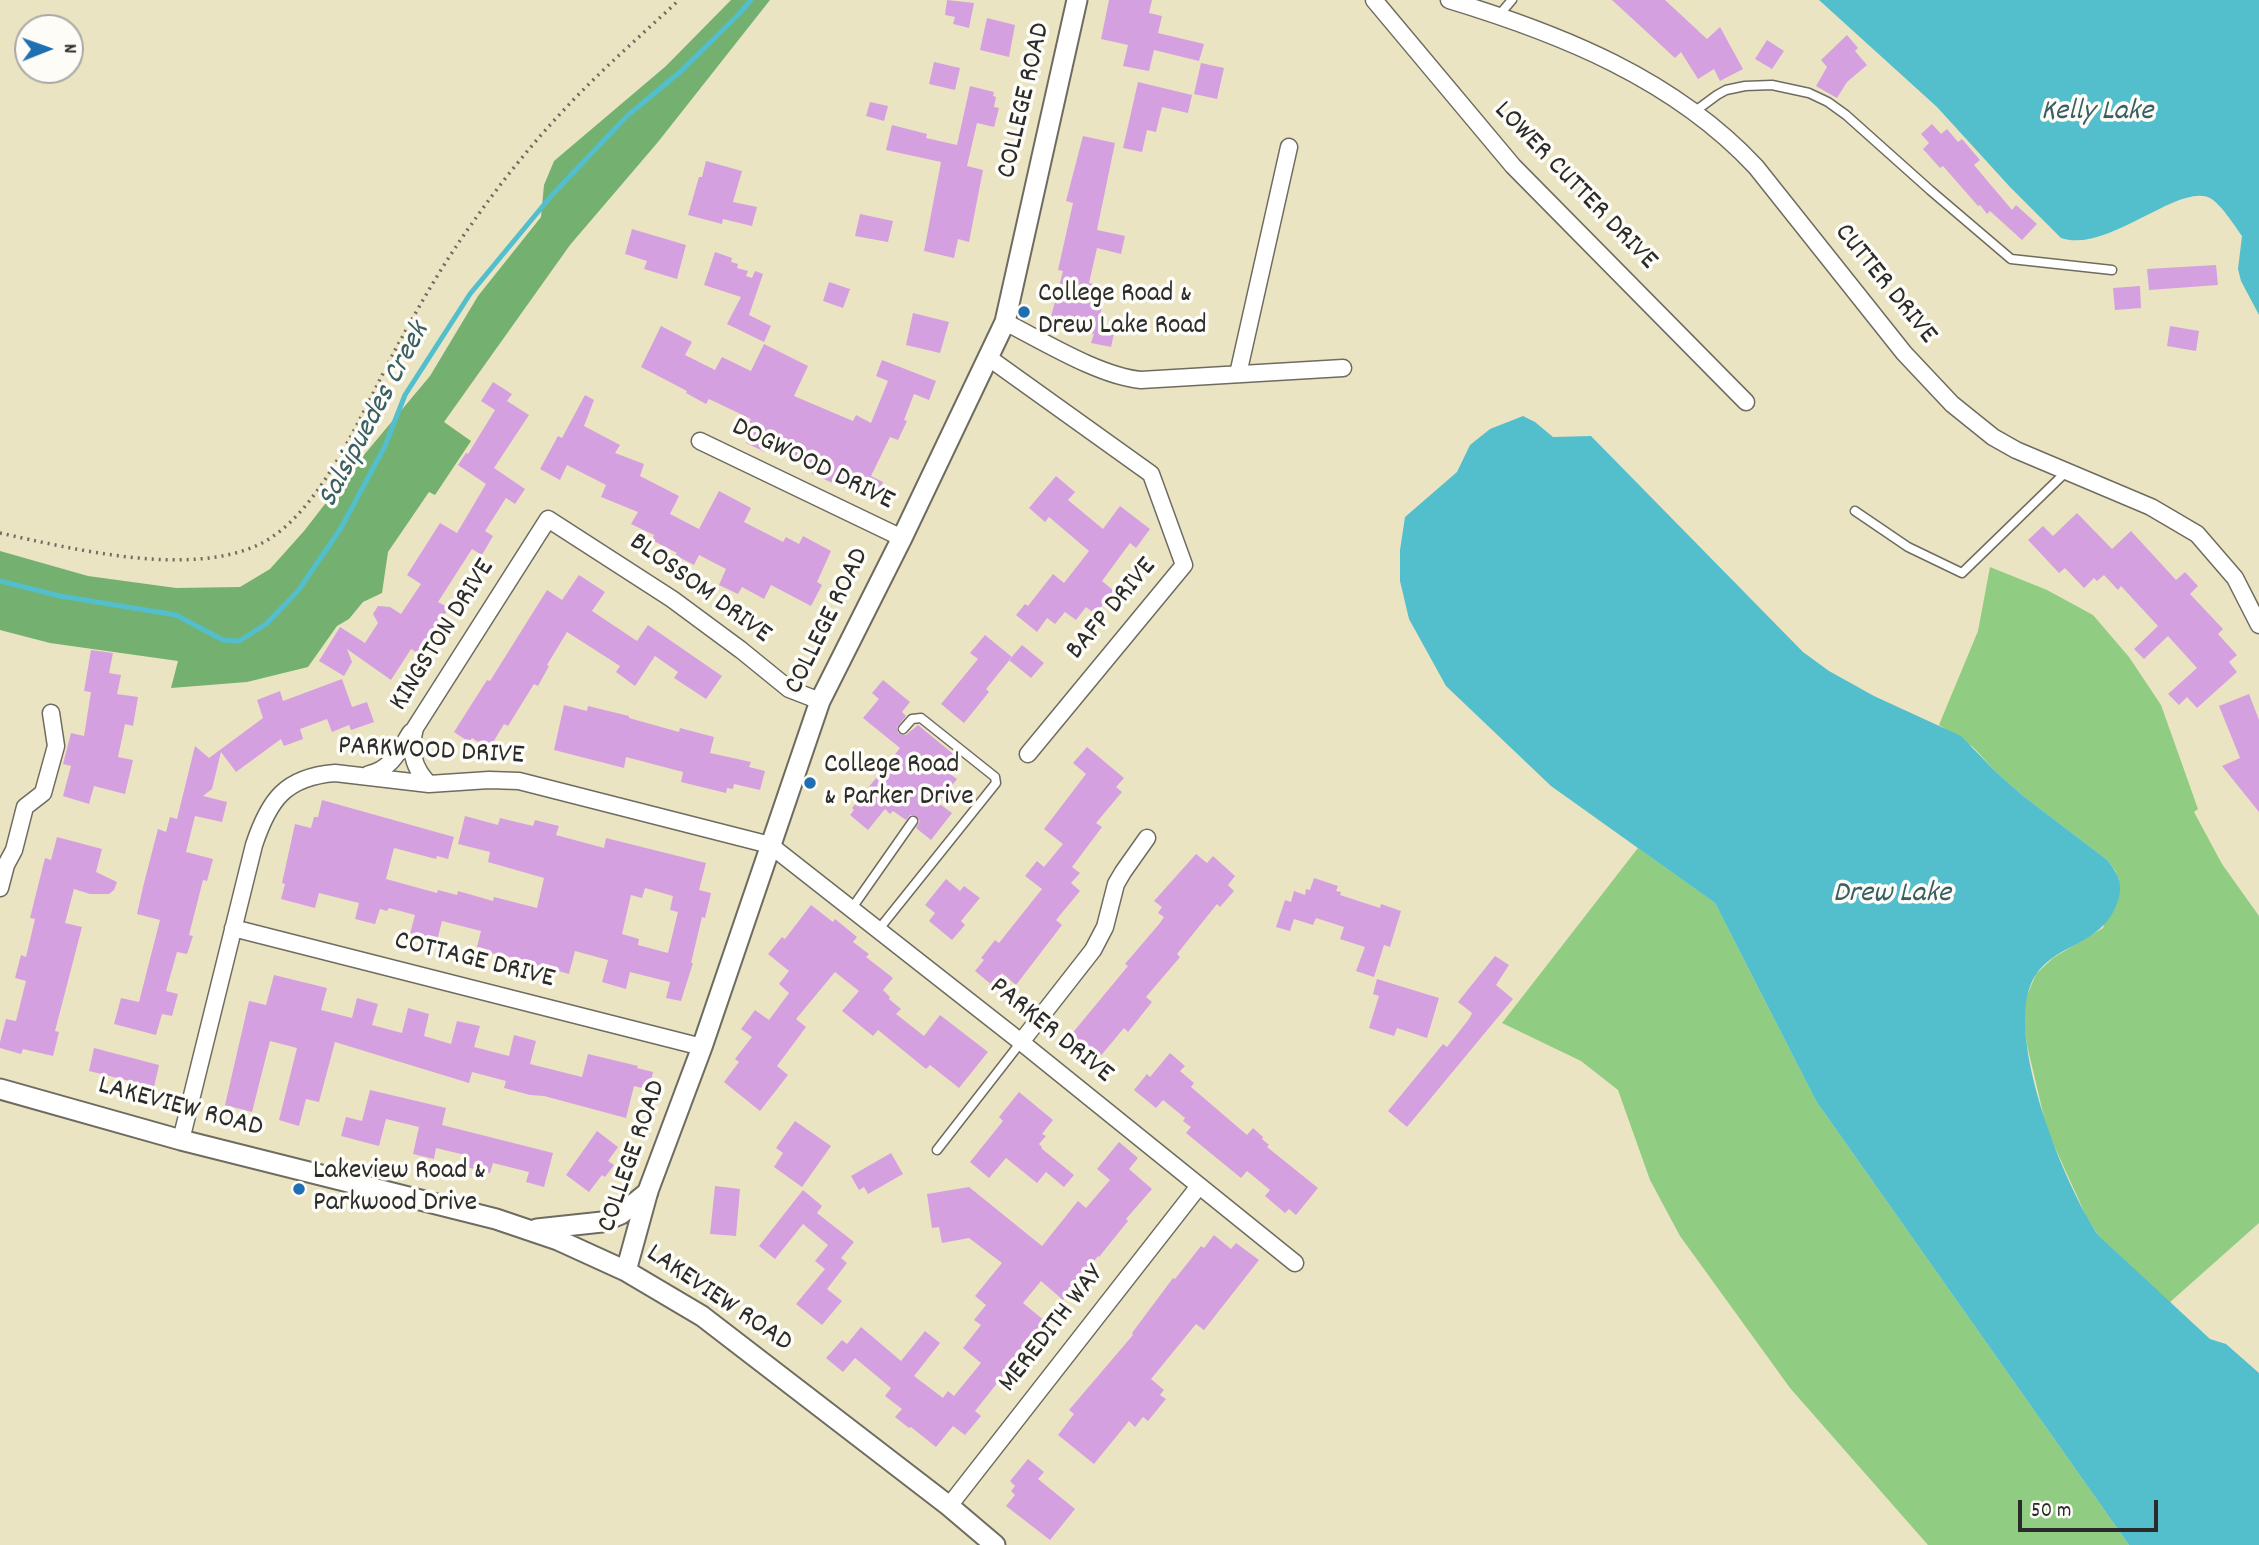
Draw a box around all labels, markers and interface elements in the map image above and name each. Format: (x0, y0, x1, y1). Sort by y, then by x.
north arrow (14, 14, 84, 84)
street label: COLLEGE ROAD (992, 20, 1060, 182)
text: N (55, 44, 82, 54)
street label: LOWER CUTTER DRIVE (1485, 96, 1663, 278)
water label: Kelly Lake (2041, 96, 2153, 132)
street label: CUTTER DRIVE (1825, 218, 1943, 352)
place label: College Road & Drew Lake Road (1038, 279, 1207, 345)
marker: College Road & Drew Lake Road (1016, 304, 1032, 320)
water label: Salsipuedes Creek (312, 318, 440, 514)
street label: DOGWOOD DRIVE (725, 412, 899, 520)
street label: BLOSSOM DRIVE (621, 527, 777, 653)
street label: COLLEGE ROAD (779, 544, 879, 700)
street label: BAFP DRIVE (1061, 552, 1165, 668)
street label: KINGSTON DRIVE (384, 554, 504, 718)
street label: PARKWOOD DRIVE (337, 731, 525, 775)
place label: College Road & Parker Drive (824, 750, 974, 816)
marker: College Road & Parker Drive (802, 775, 818, 791)
water label: Drew Lake (1833, 878, 1951, 914)
street label: COTTAGE DRIVE (390, 926, 558, 998)
street label: PARKER DRIVE (981, 972, 1119, 1092)
street label: LAKEVIEW ROAD (94, 1071, 266, 1147)
street label: COLLEGE ROAD (592, 1077, 676, 1237)
place label: Lakeview Road & Parkwood Drive (313, 1156, 486, 1222)
marker: Lakeview Road & Parkwood Drive (291, 1181, 307, 1197)
street label: LAKEVIEW ROAD (638, 1239, 798, 1361)
street label: MEREDITH WAY (993, 1260, 1113, 1400)
scale bar (2021, 1486, 2161, 1530)
text: 50 m (2031, 1497, 2071, 1527)

